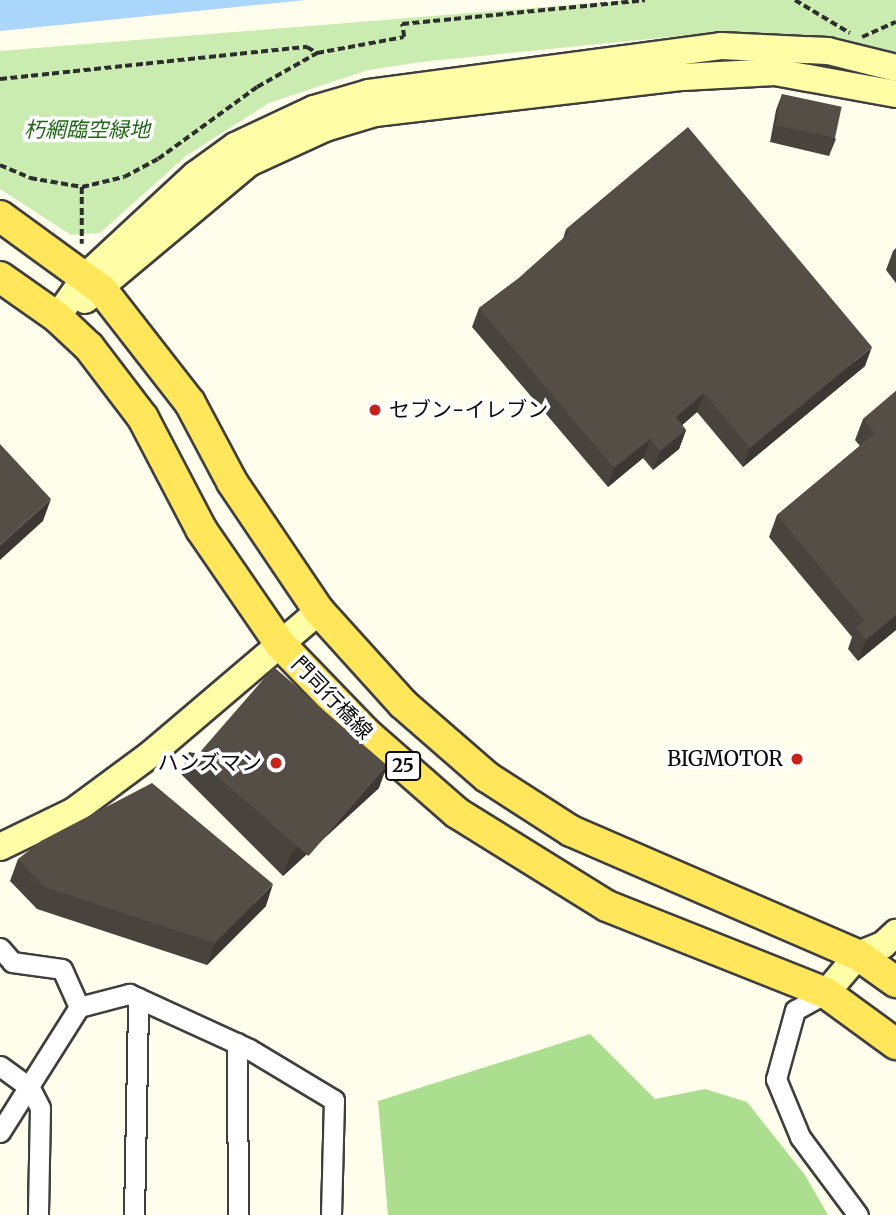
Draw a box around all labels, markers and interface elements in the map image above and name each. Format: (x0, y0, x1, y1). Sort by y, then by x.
park label: 朽網臨空緑地 (24, 117, 150, 143)
place label: セブン-イレブン (389, 397, 548, 423)
marker: セブン-イレブン (367, 402, 383, 418)
street label: 門司行橋線 (286, 651, 378, 745)
place label: BIGMOTOR (667, 746, 783, 772)
place label: ハンズマン (157, 750, 262, 776)
road number: 25 (384, 750, 422, 782)
marker: BIGMOTOR (789, 751, 805, 767)
marker: ハンズマン (268, 755, 284, 771)

